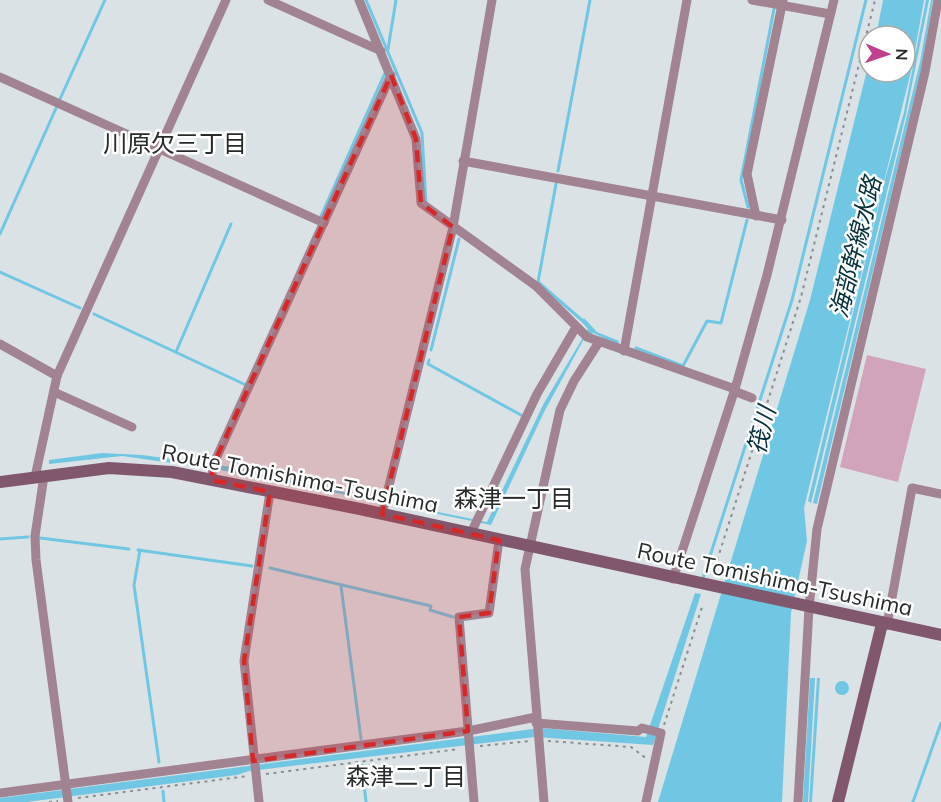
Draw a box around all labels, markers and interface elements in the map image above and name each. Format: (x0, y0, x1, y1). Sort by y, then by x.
north arrow (857, 24, 917, 84)
text: N (892, 48, 912, 61)
district label: 川原欠三丁目 (103, 128, 247, 158)
water label: 海部幹線水路 (823, 172, 887, 320)
water label: 筏川 (741, 400, 782, 457)
street label: Route Tomishima-Tsushima (159, 437, 441, 519)
district label: 森津一丁目 (454, 483, 574, 513)
street label: Route Tomishima-Tsushima (635, 536, 915, 622)
district label: 森津二丁目 (346, 761, 466, 791)

